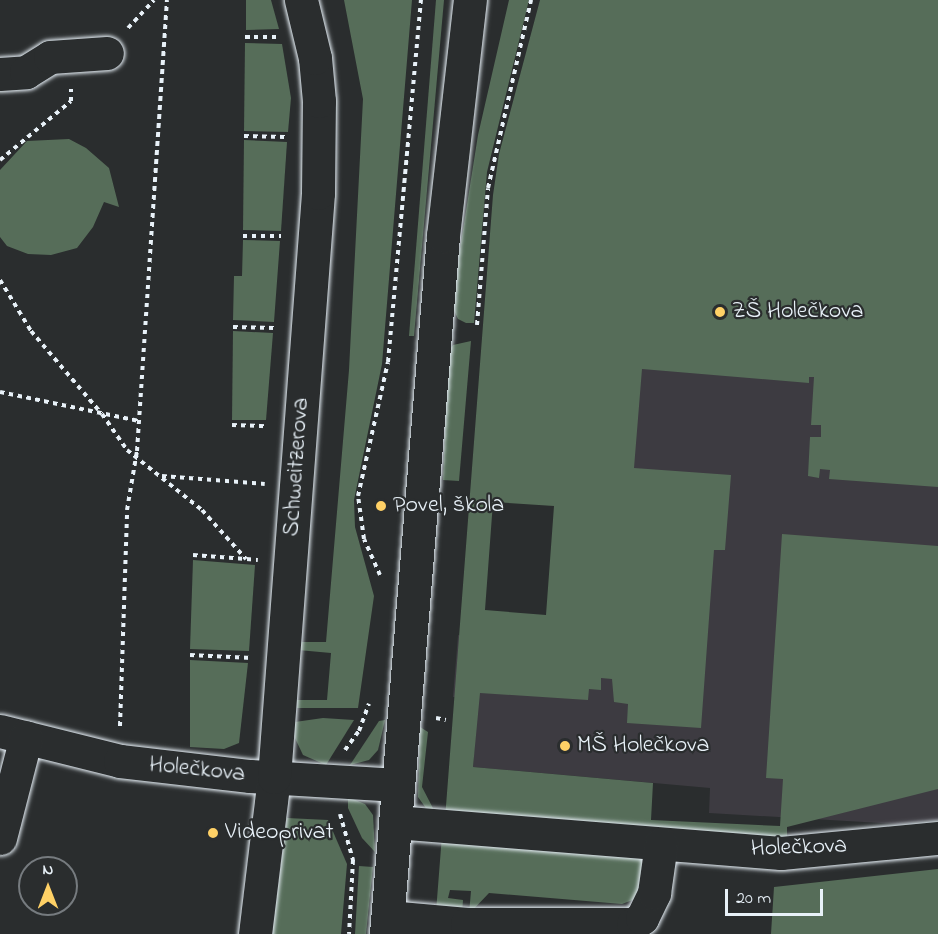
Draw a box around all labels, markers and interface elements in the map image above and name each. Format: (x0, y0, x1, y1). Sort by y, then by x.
place label: ZŠ Holečkova (732, 298, 863, 326)
marker: ZŠ Holečkova (713, 305, 727, 319)
street label: Schweitzerova (278, 397, 316, 537)
place label: Povel, škola (393, 492, 504, 520)
marker: Povel, škola (374, 499, 388, 513)
place label: MŠ Holečkova (577, 732, 709, 760)
marker: MŠ Holečkova (558, 739, 572, 753)
street label: Holečkova (148, 751, 246, 789)
place label: Videoprivat (225, 819, 334, 847)
marker: Videoprivat (206, 826, 220, 840)
street label: Holečkova (750, 832, 848, 864)
north arrow (18, 856, 78, 916)
text: N (43, 858, 53, 882)
scale bar (728, 877, 826, 915)
text: 20 m (736, 886, 771, 912)

